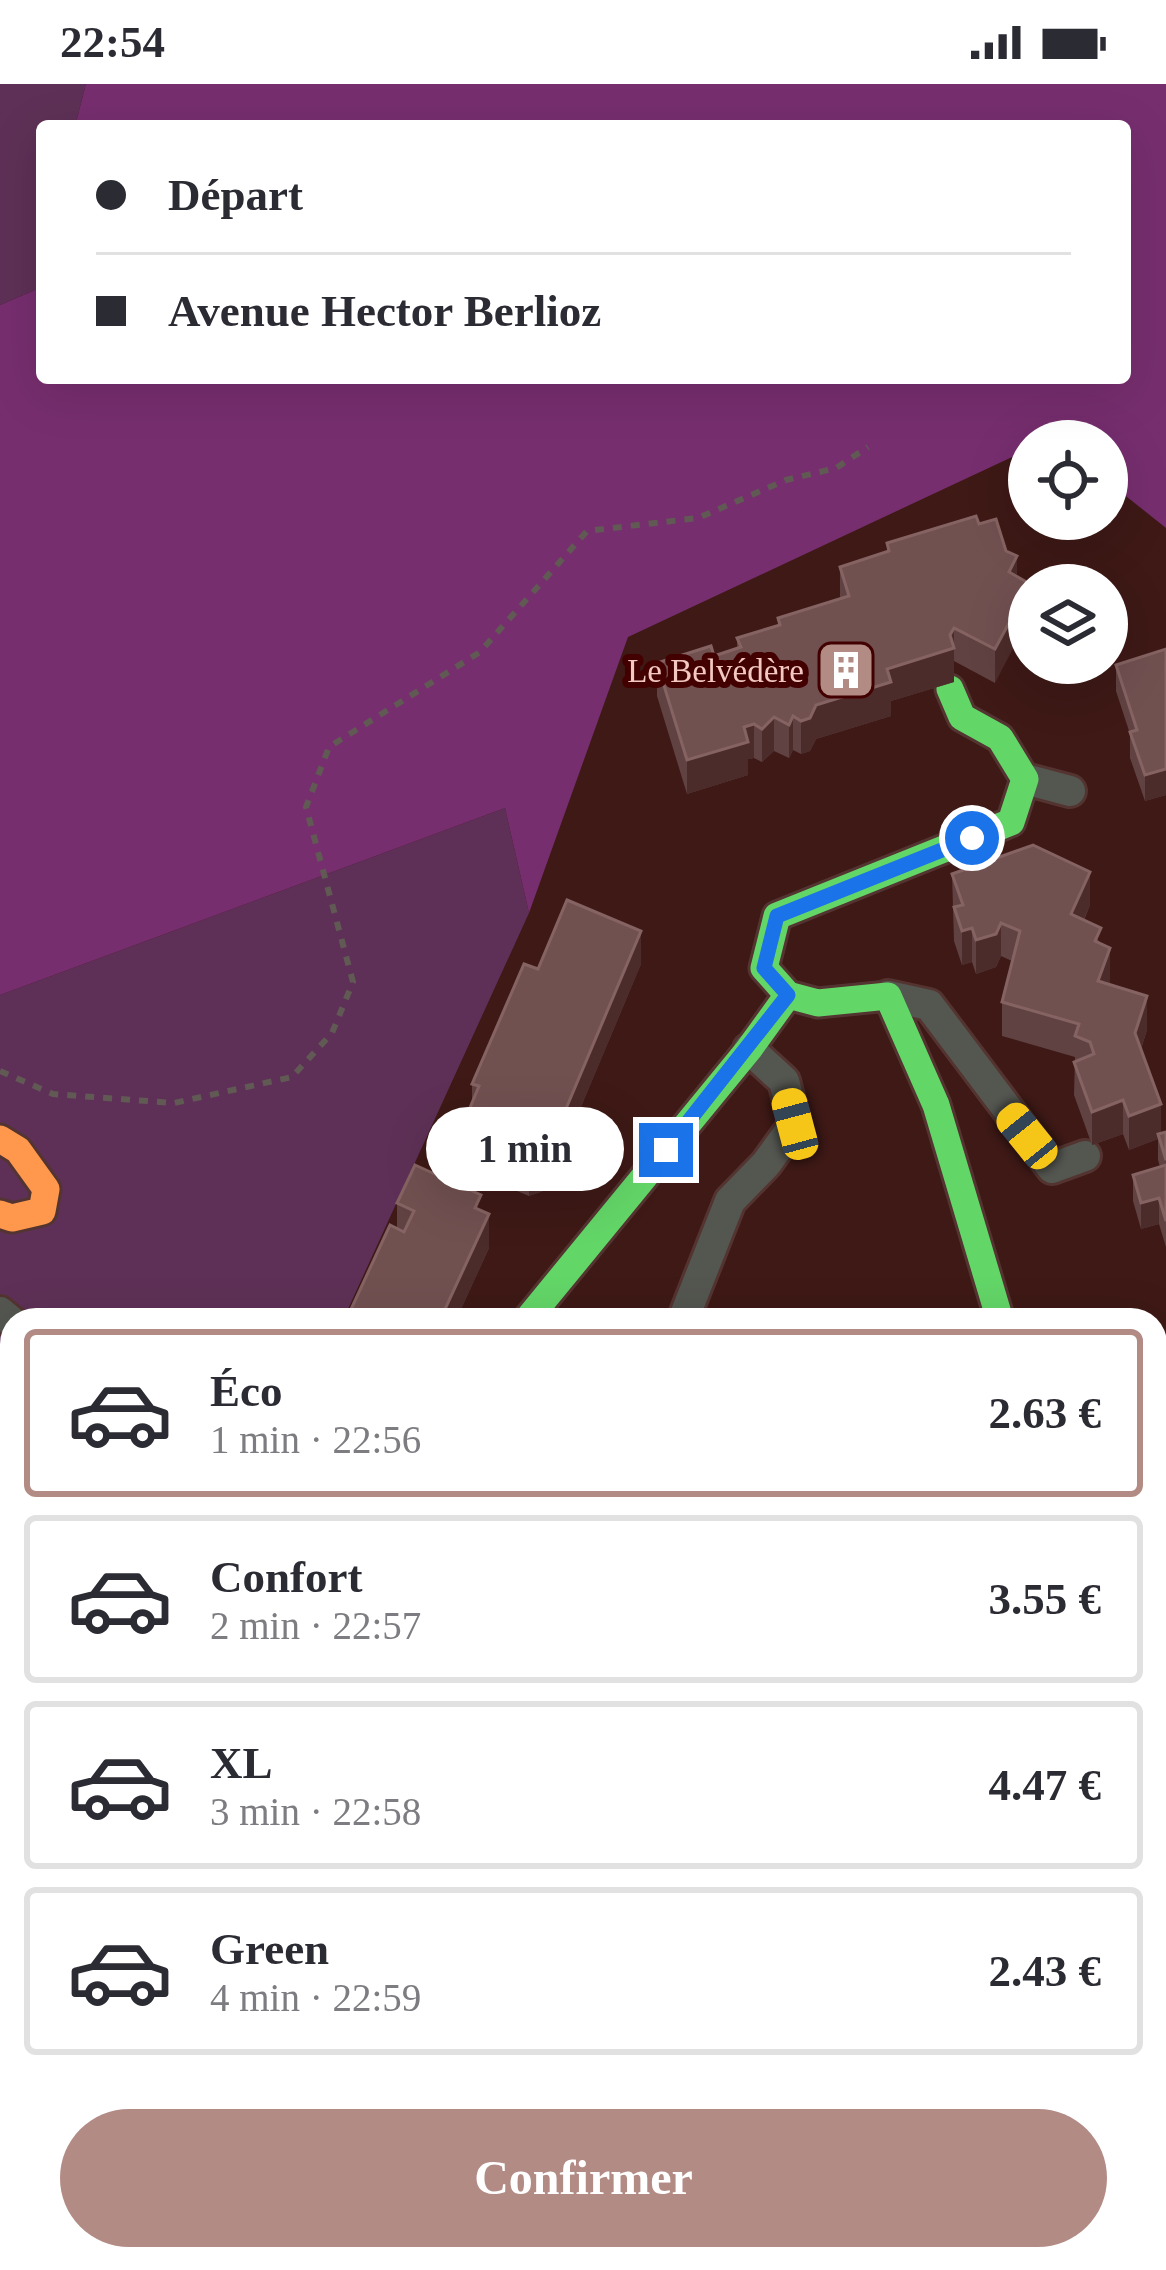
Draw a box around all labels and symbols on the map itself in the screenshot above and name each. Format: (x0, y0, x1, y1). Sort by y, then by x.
building icon: Le Belvédère (815, 639, 877, 701)
place label: Le Belvédère (627, 653, 804, 689)
route start (945, 811, 999, 865)
car (768, 1085, 822, 1163)
car (990, 1097, 1064, 1175)
callout: 1 min (426, 1108, 624, 1192)
route end (639, 1123, 693, 1177)

